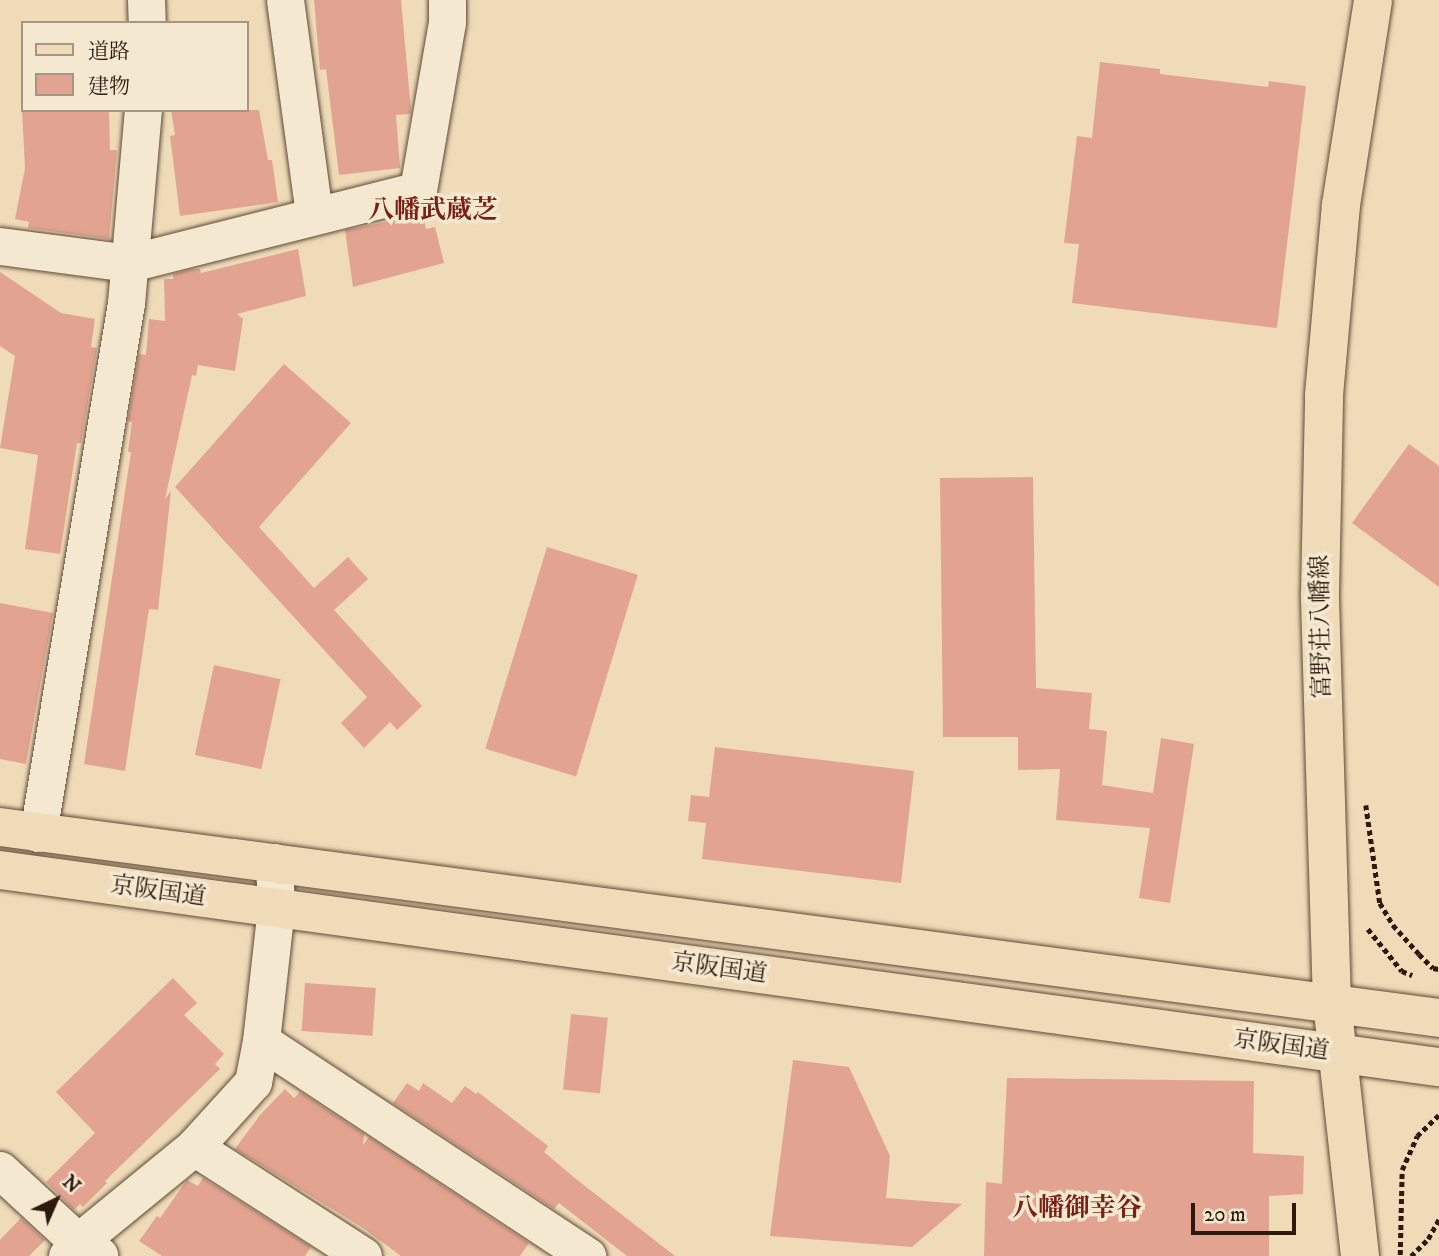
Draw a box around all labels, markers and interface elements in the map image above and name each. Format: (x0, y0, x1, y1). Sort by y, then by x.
legend (21, 21, 248, 112)
text: 道路 (88, 39, 130, 65)
text: 建物 (88, 74, 130, 100)
district label: 八幡武蔵芝 (368, 195, 498, 227)
street label: 富野荘八幡線 (1306, 555, 1338, 699)
street label: 京阪国道 (108, 871, 208, 913)
street label: 京阪国道 (669, 948, 769, 990)
street label: 京阪国道 (1231, 1025, 1331, 1067)
north arrow (21, 1165, 91, 1235)
text: N (57, 1171, 85, 1198)
scale bar (1194, 1190, 1299, 1234)
district label: 八幡御幸谷 (1012, 1193, 1142, 1225)
text: 20 m (1204, 1202, 1246, 1228)

